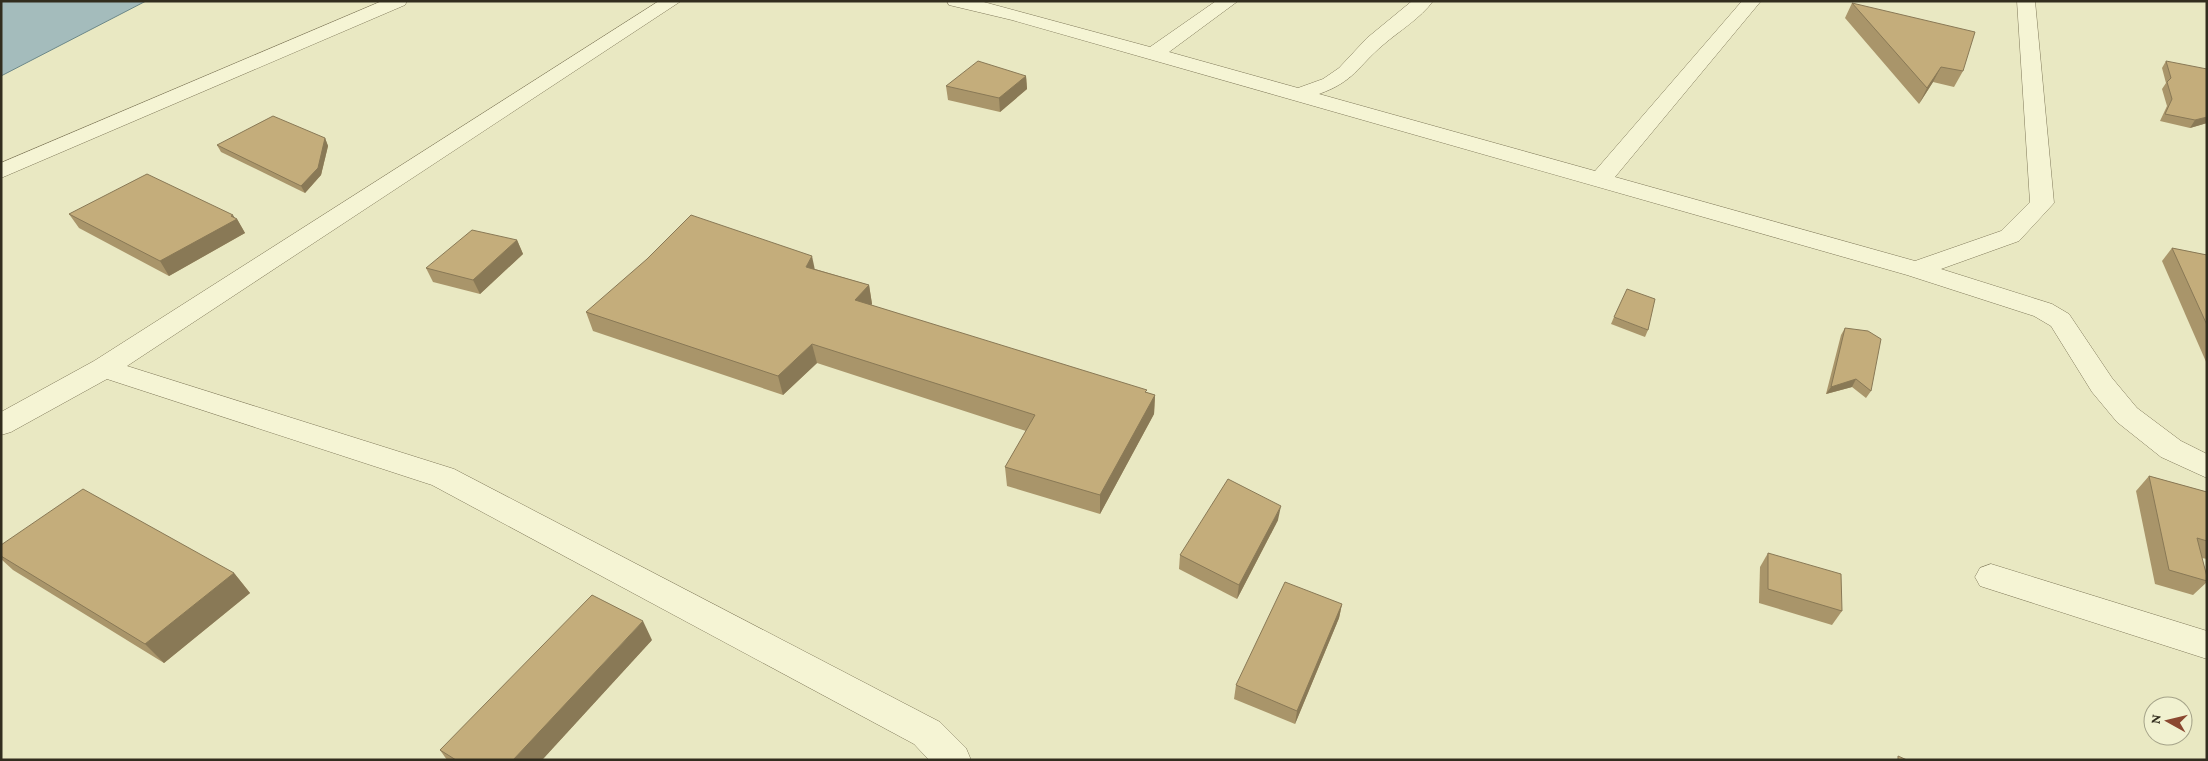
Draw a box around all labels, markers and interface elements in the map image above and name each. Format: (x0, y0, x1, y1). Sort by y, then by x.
north arrow (2143, 696, 2193, 746)
text: N (2147, 713, 2164, 725)

